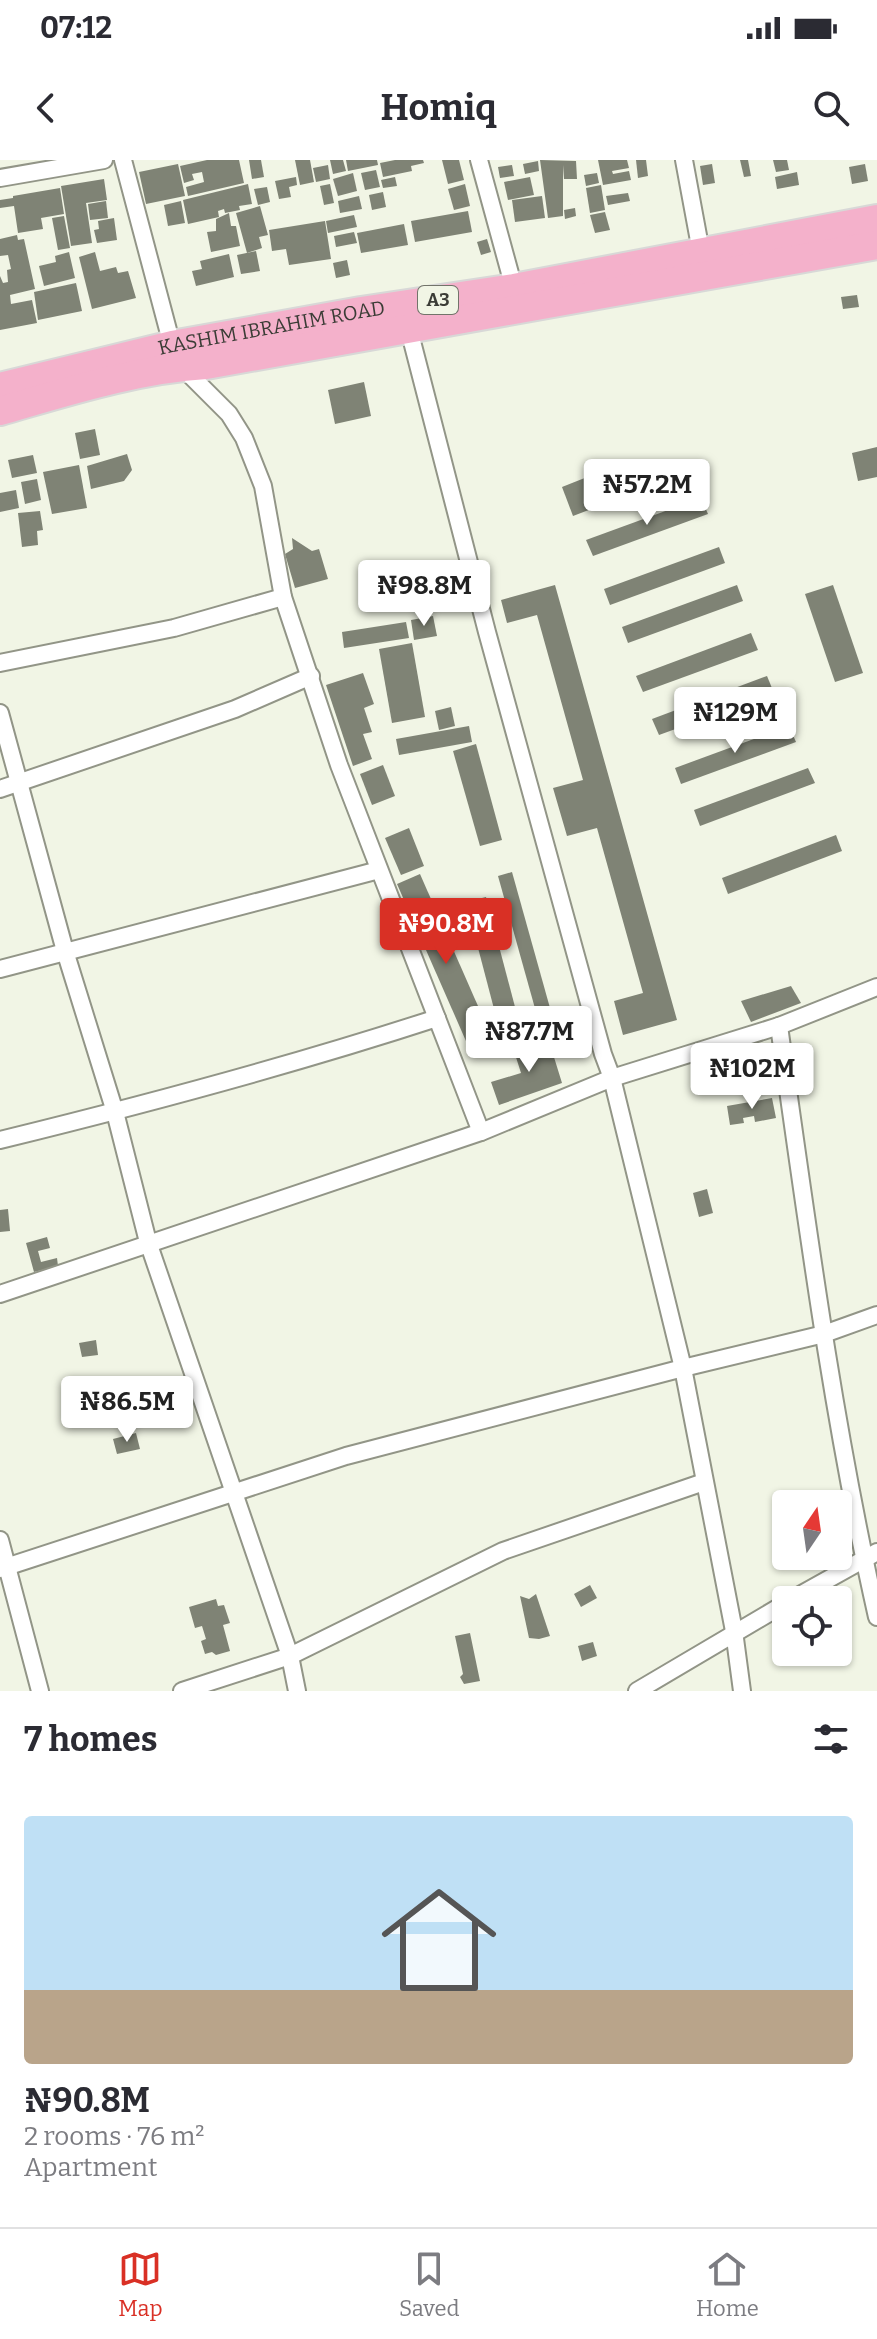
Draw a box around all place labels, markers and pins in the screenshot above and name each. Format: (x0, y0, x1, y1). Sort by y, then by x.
pin: ₦57.2M (582, 459, 712, 527)
pin: ₦98.8M (359, 560, 489, 628)
pin: ₦129M (679, 687, 791, 755)
pin: ₦90.8M (381, 898, 511, 966)
pin: ₦87.7M (464, 1006, 594, 1074)
pin: ₦102M (696, 1043, 808, 1111)
pin: ₦86.5M (62, 1376, 192, 1444)

